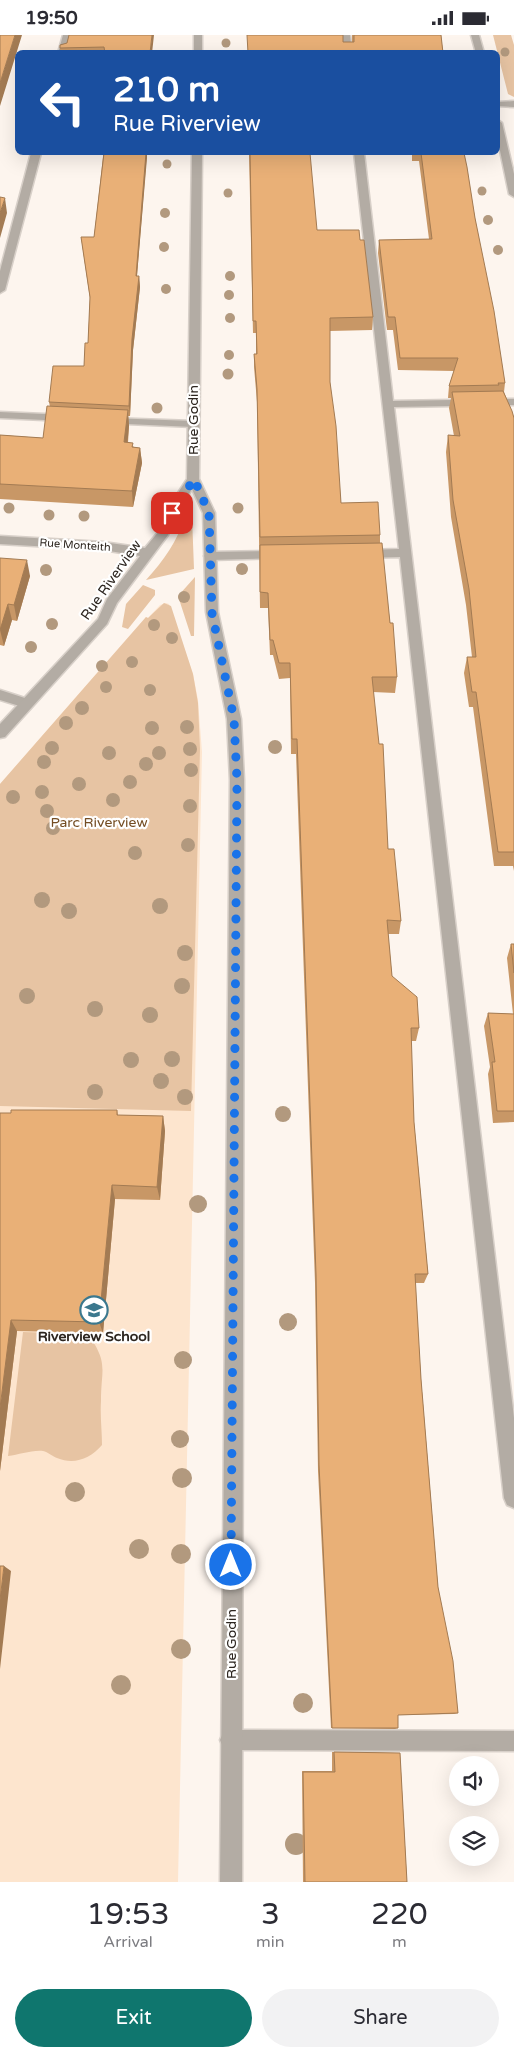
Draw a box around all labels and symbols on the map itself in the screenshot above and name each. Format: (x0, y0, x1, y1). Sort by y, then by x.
street label: Rue Godin (185, 385, 202, 455)
pin (151, 492, 193, 534)
street label: Rue Monteith (39, 536, 111, 554)
street label: Rue Riverview (77, 537, 145, 623)
park label: Parc Riverview (50, 814, 148, 831)
school or university icon: Riverview School (79, 1295, 109, 1325)
place label: Riverview School (38, 1328, 150, 1345)
position arrow (204, 1538, 256, 1590)
street label: Rue Godin (223, 1609, 240, 1679)

